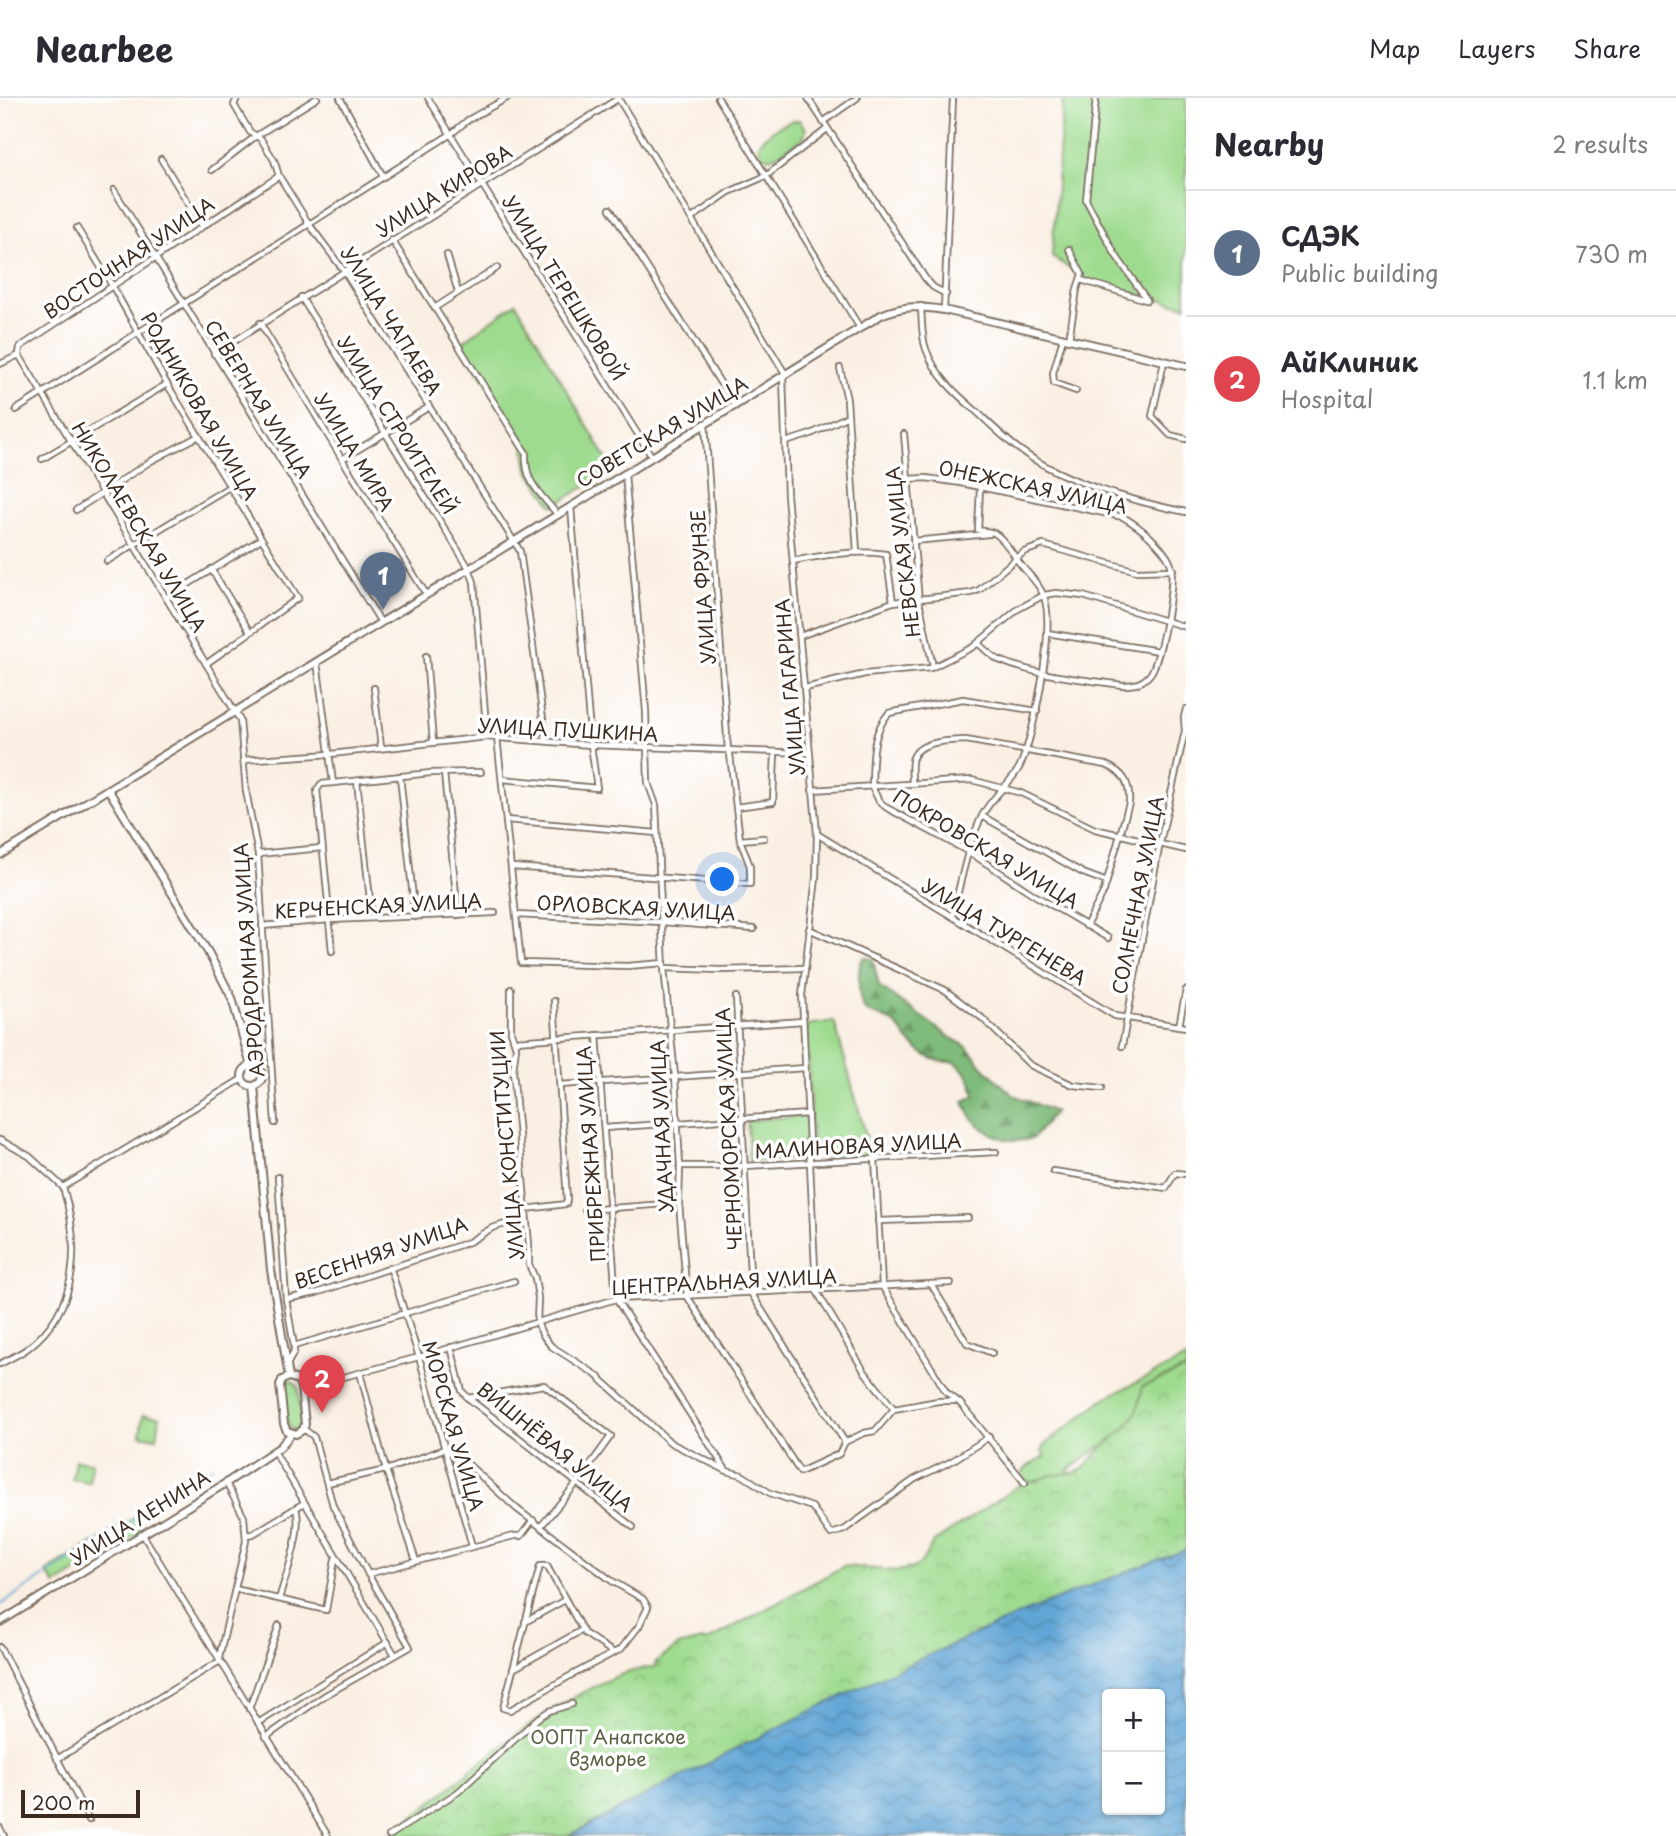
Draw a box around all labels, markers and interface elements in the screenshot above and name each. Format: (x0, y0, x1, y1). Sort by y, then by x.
text: Nearbee (35, 23, 173, 73)
text: Map (1369, 30, 1420, 66)
text: Layers (1458, 30, 1535, 66)
text: Share (1573, 30, 1641, 66)
text: Nearby (1214, 121, 1324, 166)
text: 2 results (1552, 126, 1648, 161)
street label: УЛИЦА КИРОВА (370, 137, 517, 243)
street label: ВОСТОЧНАЯ УЛИЦА (37, 189, 219, 325)
street label: УЛИЦА ТЕРЕШКОВОЙ (496, 189, 633, 386)
text: СДЭК (1281, 216, 1360, 255)
text: 1 (1232, 236, 1243, 271)
text: 730 m (1575, 236, 1648, 271)
street label: УЛИЦА ЧАПАЕВА (335, 241, 449, 401)
text: Public building (1281, 255, 1438, 290)
street label: РОДНИКОВАЯ УЛИЦА (134, 306, 265, 505)
street label: СЕВЕРНАЯ УЛИЦА (199, 314, 319, 483)
street label: УЛИЦА СТРОИТЕЛЕЙ (331, 330, 464, 519)
text: АйКлиник (1281, 342, 1418, 381)
text: 2 (1229, 362, 1245, 397)
text: 1.1 km (1582, 362, 1648, 397)
street label: СОВЕТСКАЯ УЛИЦА (570, 369, 753, 494)
text: Hospital (1281, 381, 1373, 416)
street label: УЛИЦА МИРА (308, 387, 401, 516)
street label: НИКОЛАЕВСКАЯ УЛИЦА (66, 416, 214, 637)
street label: ОНЕЖСКАЯ УЛИЦА (936, 452, 1130, 520)
street label: НЕВСКАЯ УЛИЦА (878, 465, 926, 639)
street label: УЛИЦА ФРУНЗЕ (683, 509, 721, 665)
pin: 1 (360, 552, 406, 610)
street label: УЛИЦА ГАГАРИНА (767, 598, 811, 777)
street label: УЛИЦА ПУШКИНА (477, 710, 659, 748)
street label: ПОКРОВСКАЯ УЛИЦА (888, 782, 1085, 915)
street label: СОЛНЕЧНАЯ УЛИЦА (1104, 793, 1170, 996)
street label: АЭРОДРОМНАЯ УЛИЦА (226, 842, 270, 1078)
your location (705, 862, 739, 896)
street label: УЛИЦА ТУРГЕНЕВА (917, 871, 1092, 991)
street label: КЕРЧЕНСКАЯ УЛИЦА (274, 886, 482, 924)
street label: ОРЛОВСКАЯ УЛИЦА (536, 888, 736, 926)
street label: ЧЕРНОМОРСКАЯ УЛИЦА (708, 1007, 748, 1251)
street label: УЛИЦА КОНСТИТУЦИИ (482, 1029, 530, 1261)
street label: УДАЧНАЯ УЛИЦА (642, 1039, 680, 1213)
street label: ПРИБРЕЖНАЯ УЛИЦА (568, 1045, 612, 1263)
street label: МАЛИНОВАЯ УЛИЦА (754, 1126, 962, 1164)
street label: ВЕСЕННЯЯ УЛИЦА (290, 1209, 471, 1295)
street label: ЦЕНТРАЛЬНАЯ УЛИЦА (610, 1261, 837, 1301)
street label: МОРСКАЯ УЛИЦА (416, 1337, 492, 1514)
pin: 2 (299, 1355, 345, 1413)
street label: ВИШНЁВАЯ УЛИЦА (472, 1375, 639, 1518)
street label: УЛИЦА ЛЕНИНА (64, 1463, 215, 1572)
map controls (1102, 1689, 1165, 1815)
button: + (1102, 1689, 1165, 1752)
park label: ООПТ Анапское взморье (530, 1722, 686, 1772)
button: − (1102, 1752, 1165, 1815)
scale bar (21, 1787, 140, 1819)
text: 200 m (32, 1788, 95, 1816)

